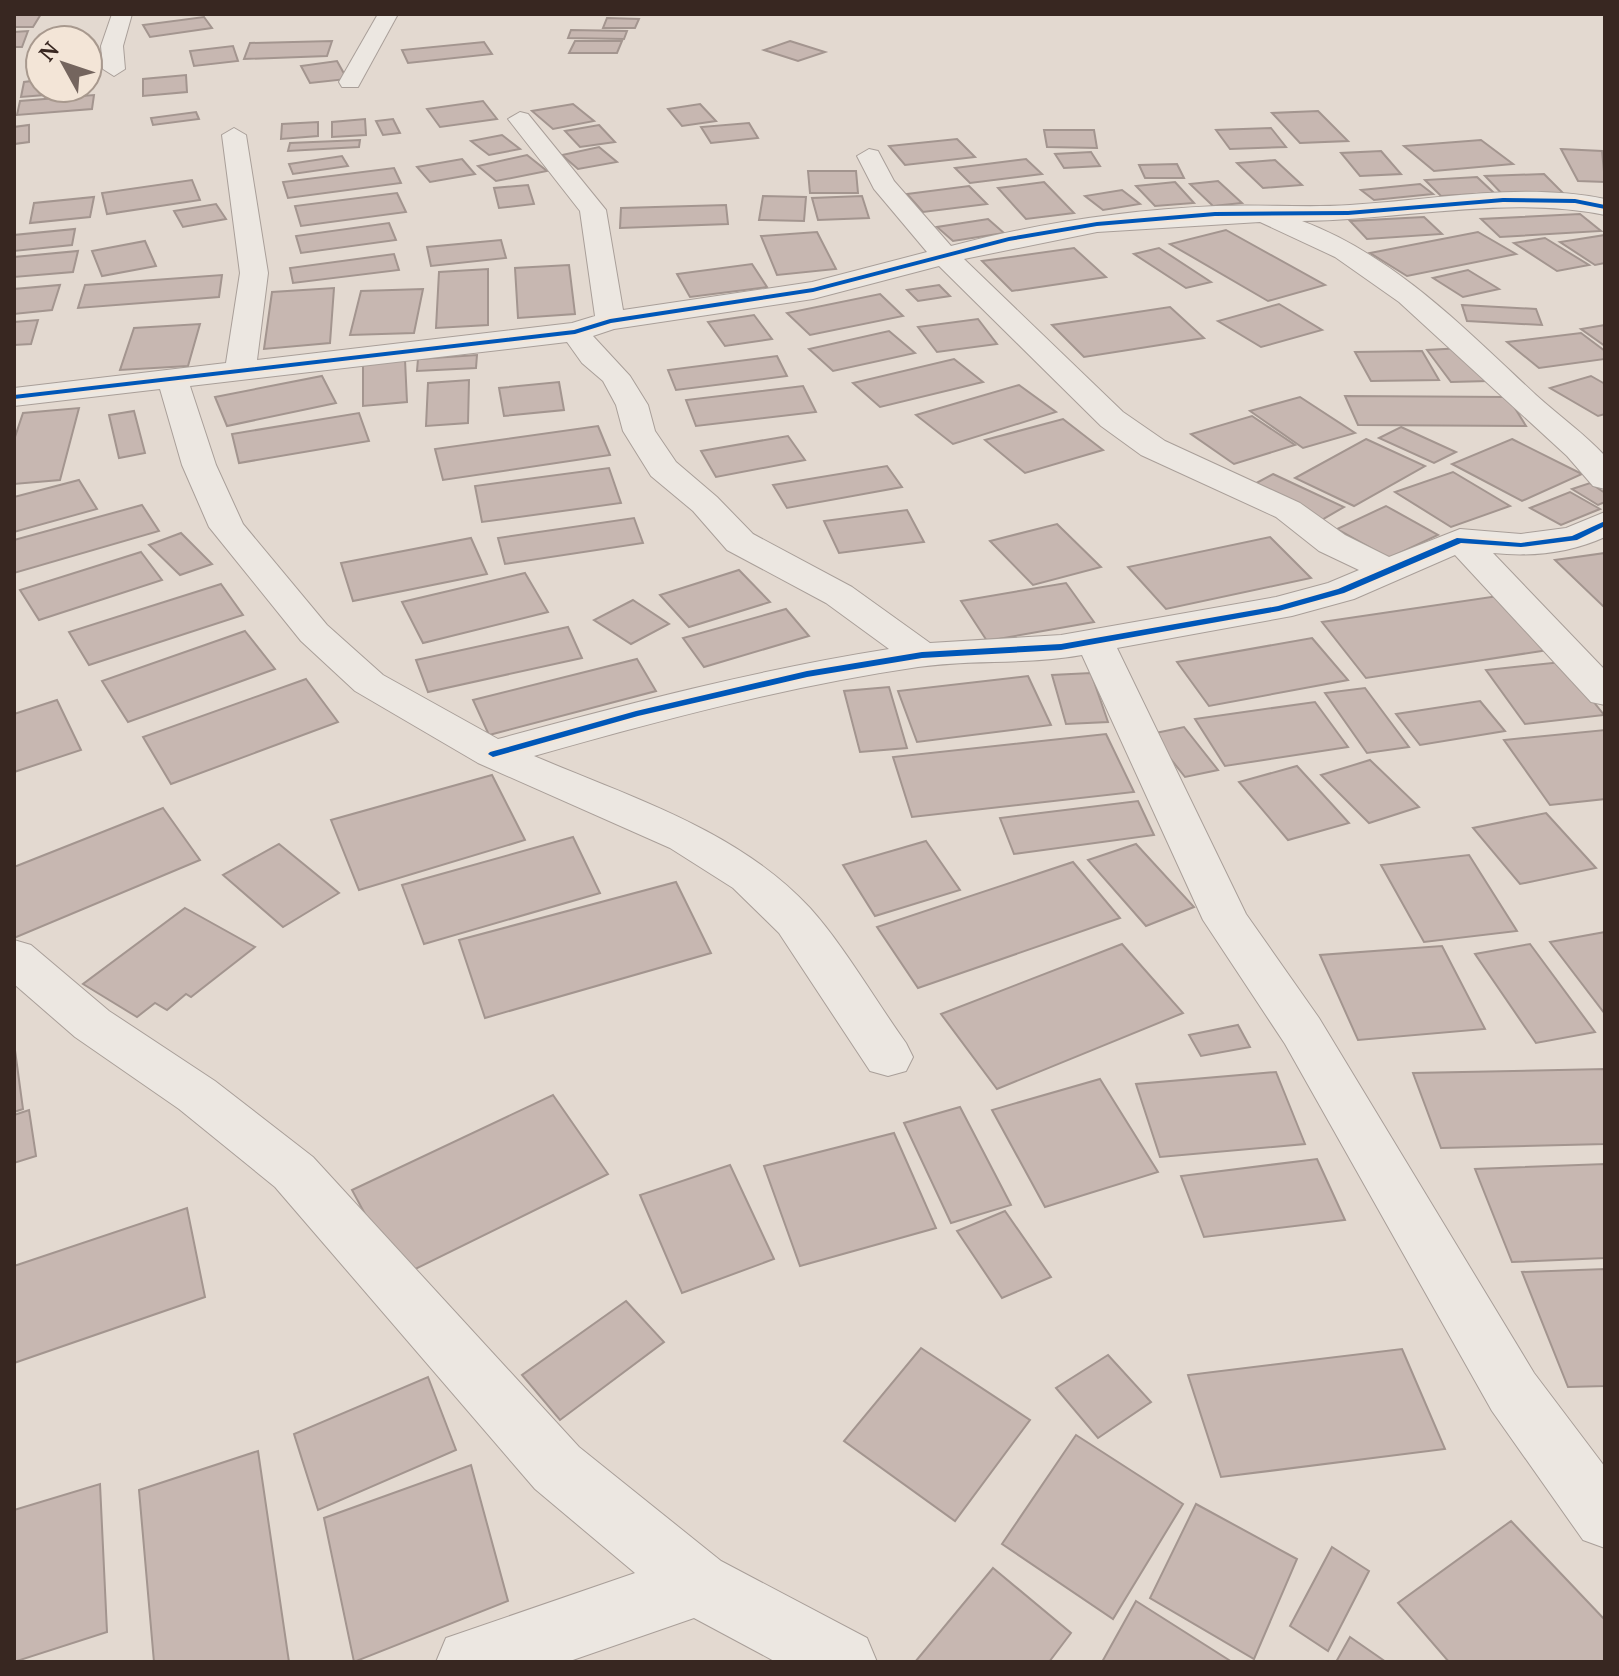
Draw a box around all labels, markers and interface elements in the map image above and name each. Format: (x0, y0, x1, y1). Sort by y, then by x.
north arrow (24, 24, 104, 104)
text: N (32, 35, 65, 67)

